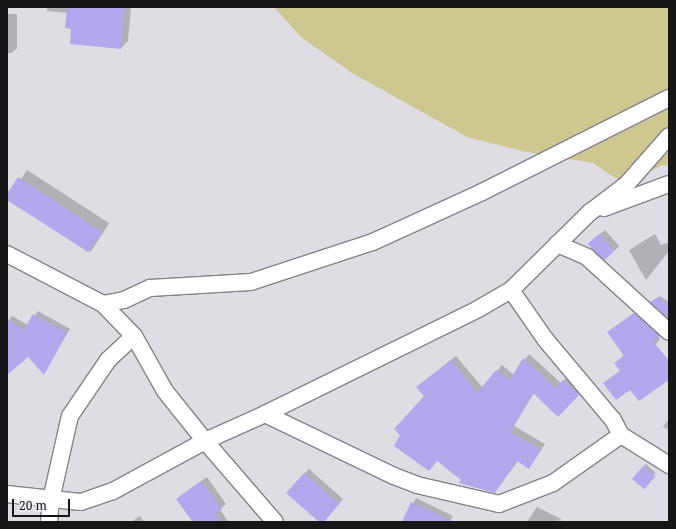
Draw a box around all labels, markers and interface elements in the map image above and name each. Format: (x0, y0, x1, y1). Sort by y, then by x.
scale bar (14, 491, 72, 517)
text: 20 m (19, 497, 47, 514)

